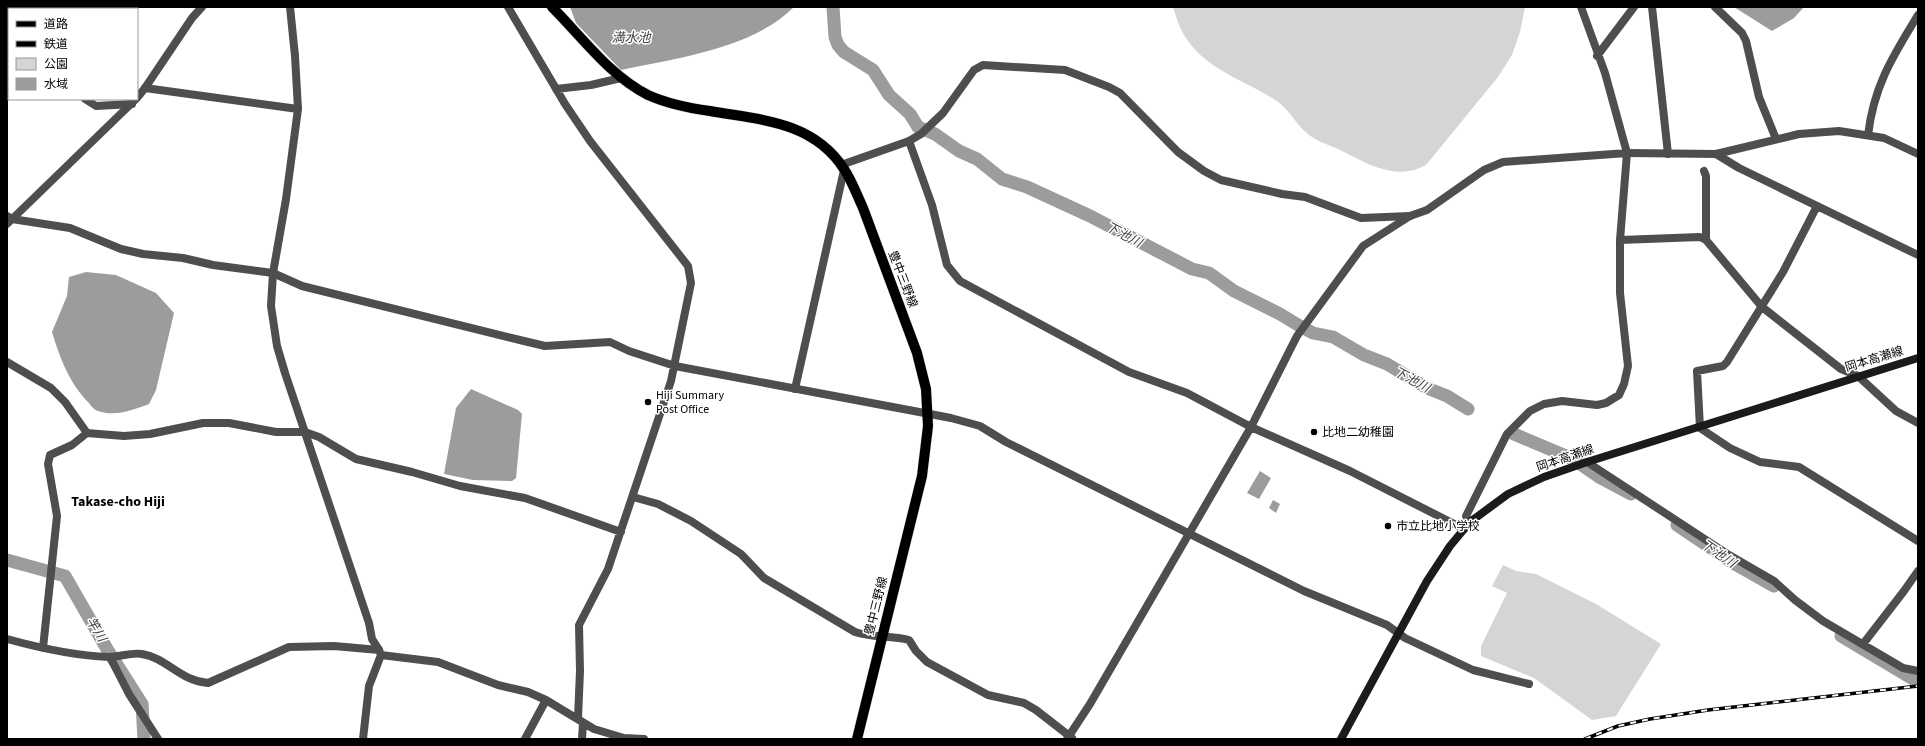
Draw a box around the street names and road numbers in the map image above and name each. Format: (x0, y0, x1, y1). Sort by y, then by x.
street label: 豊中三野線 (884, 248, 921, 310)
street label: 岡本高瀬線 (1843, 343, 1905, 376)
street label: 岡本高瀬線 (1534, 441, 1596, 476)
street label: 豊中三野線 (861, 575, 892, 637)

